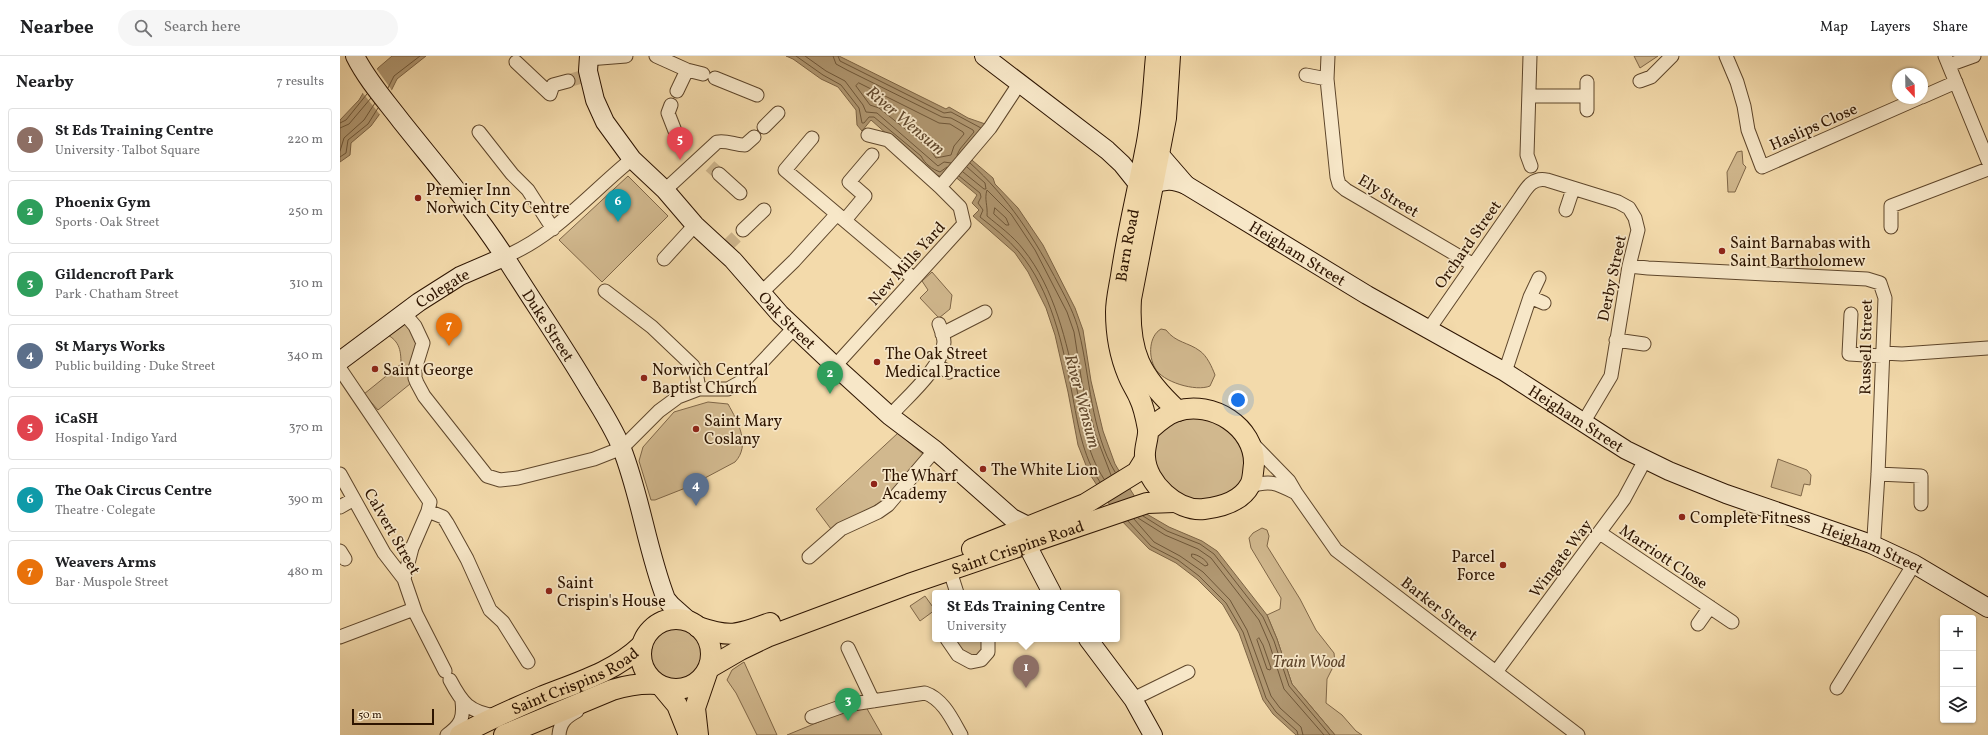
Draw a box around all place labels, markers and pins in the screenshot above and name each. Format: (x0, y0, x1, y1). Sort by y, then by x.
pin: 5 (667, 127, 693, 160)
place label: Premier Inn Norwich City Centre (426, 180, 570, 220)
pin: 6 (605, 189, 631, 222)
marker: Premier Inn Norwich City Centre (413, 193, 423, 203)
place label: Saint Barnabas with Saint Bartholomew (1730, 233, 1871, 273)
marker: Saint Barnabas with Saint Bartholomew (1717, 246, 1727, 256)
pin: 7 (436, 313, 462, 346)
place label: The Oak Street Medical Practice (885, 344, 1000, 384)
marker: The Oak Street Medical Practice (872, 357, 882, 367)
place label: Saint George (383, 360, 473, 382)
place label: Norwich Central Baptist Church (652, 360, 769, 400)
pin: 2 (817, 361, 843, 394)
marker: Saint George (370, 364, 380, 374)
marker: Norwich Central Baptist Church (639, 373, 649, 383)
place label: Saint Mary Coslany (704, 411, 783, 451)
marker: Saint Mary Coslany (691, 424, 701, 434)
place label: The White Lion (991, 460, 1098, 482)
marker: The White Lion (978, 464, 988, 474)
place label: The Wharf Academy (882, 466, 958, 506)
pin: 4 (683, 473, 709, 506)
marker: The Wharf Academy (869, 479, 879, 489)
place label: Complete Fitness (1690, 508, 1811, 530)
marker: Complete Fitness (1677, 512, 1687, 522)
place label: Parcel Force (1452, 547, 1495, 587)
marker: Parcel Force (1498, 560, 1508, 570)
place label: Saint Crispin's House (557, 573, 666, 613)
marker: Saint Crispin's House (544, 586, 554, 596)
pin: 1 (1013, 655, 1039, 688)
pin: 3 (835, 688, 861, 721)

